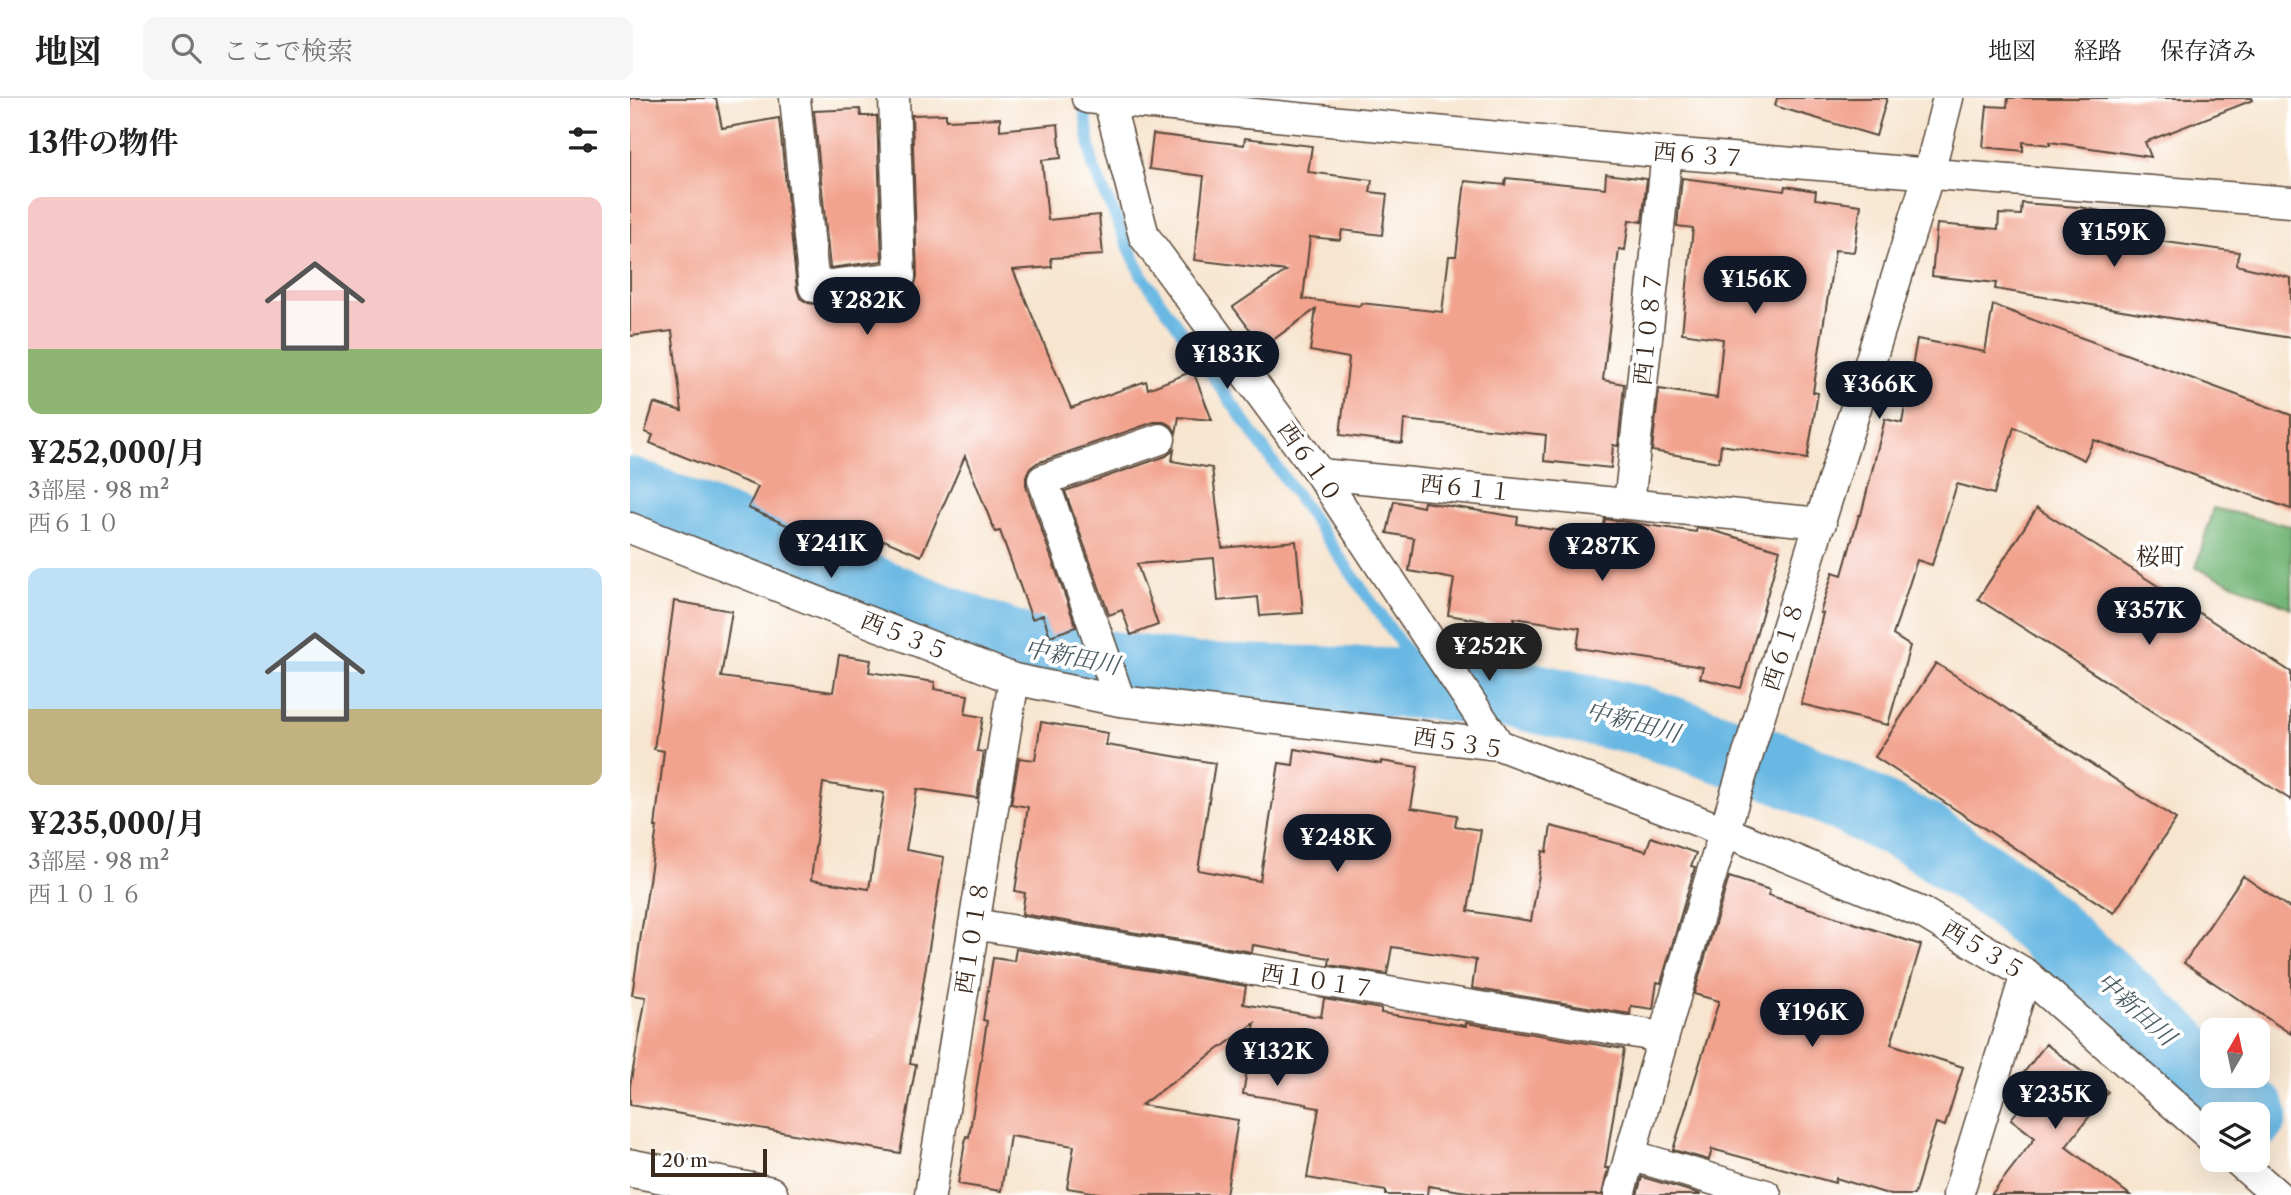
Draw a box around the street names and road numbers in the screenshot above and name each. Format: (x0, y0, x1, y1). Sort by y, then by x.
street label: 西６３７ (1652, 137, 1746, 173)
street label: 西１０８７ (1628, 269, 1668, 387)
street label: 西６１０ (1272, 416, 1348, 508)
street label: 西６１１ (1419, 469, 1513, 507)
street label: 西６１８ (1756, 598, 1810, 694)
street label: 西５３５ (857, 606, 953, 666)
street label: 西５３５ (1411, 722, 1507, 764)
street label: 西１０１８ (949, 878, 995, 996)
street label: 西５３５ (1937, 914, 2031, 986)
street label: 西１０１７ (1259, 958, 1377, 1004)

